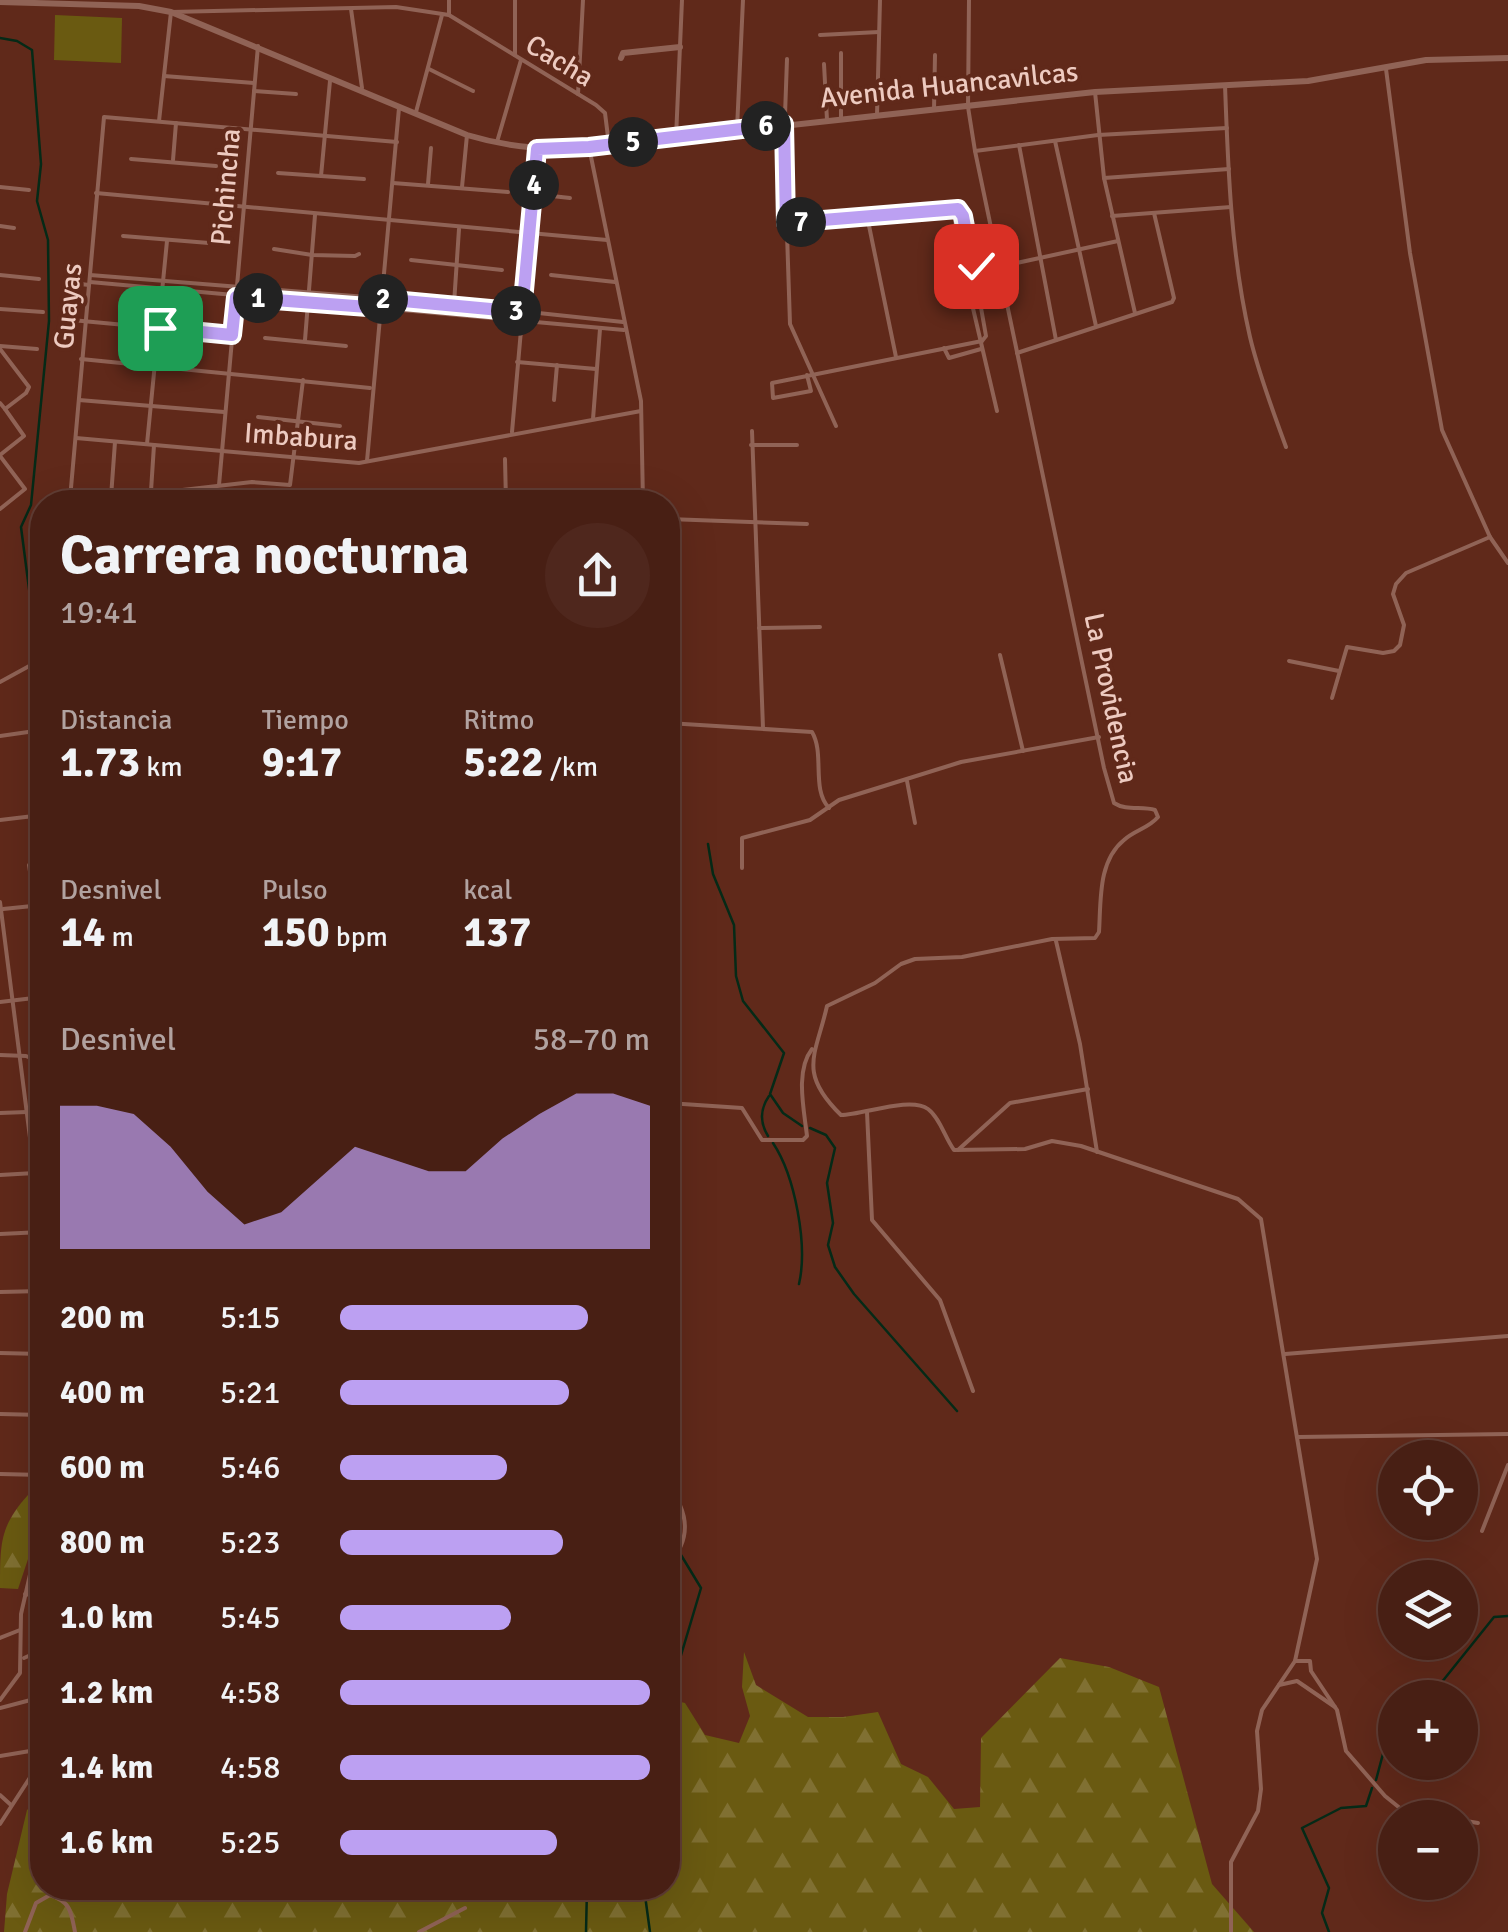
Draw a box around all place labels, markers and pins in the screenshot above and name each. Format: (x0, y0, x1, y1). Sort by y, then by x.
pin: 6 (741, 101, 791, 151)
pin: 5 (608, 117, 658, 167)
pin: 4 (509, 160, 559, 210)
pin: 7 (776, 197, 826, 247)
pin (934, 224, 1019, 309)
pin: 1 (233, 273, 283, 323)
pin: 2 (358, 274, 408, 324)
pin (118, 286, 203, 371)
pin: 3 (491, 286, 541, 336)

